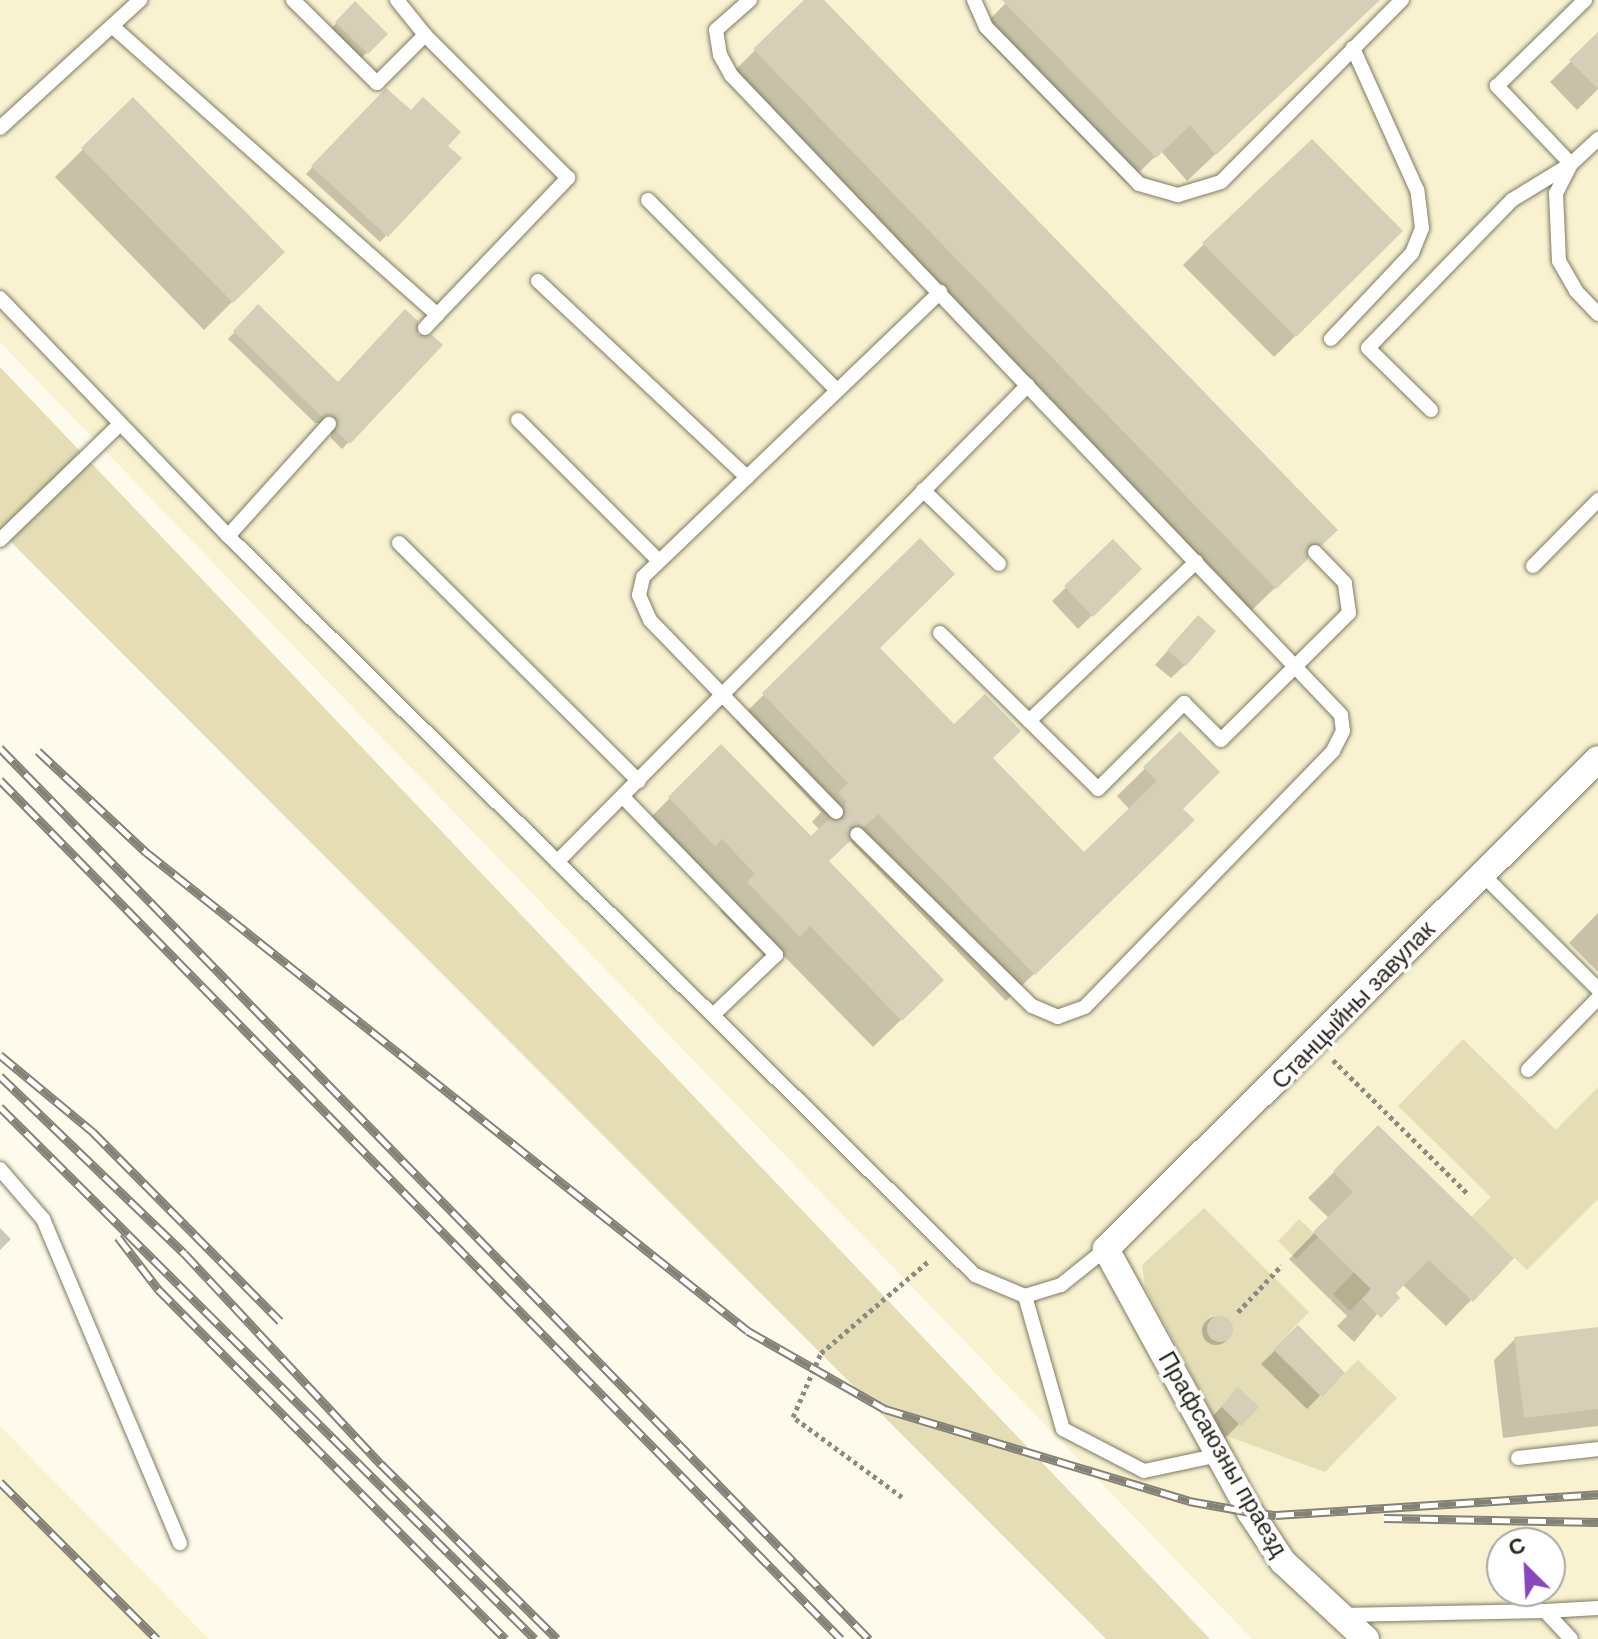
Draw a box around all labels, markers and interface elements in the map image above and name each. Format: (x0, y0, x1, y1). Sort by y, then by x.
street label: Станцыйны завулак (1265, 915, 1441, 1095)
street label: Прафсаюзны праезд (1152, 1346, 1294, 1562)
north arrow (1486, 1527, 1566, 1607)
text: С (1504, 1532, 1529, 1561)

